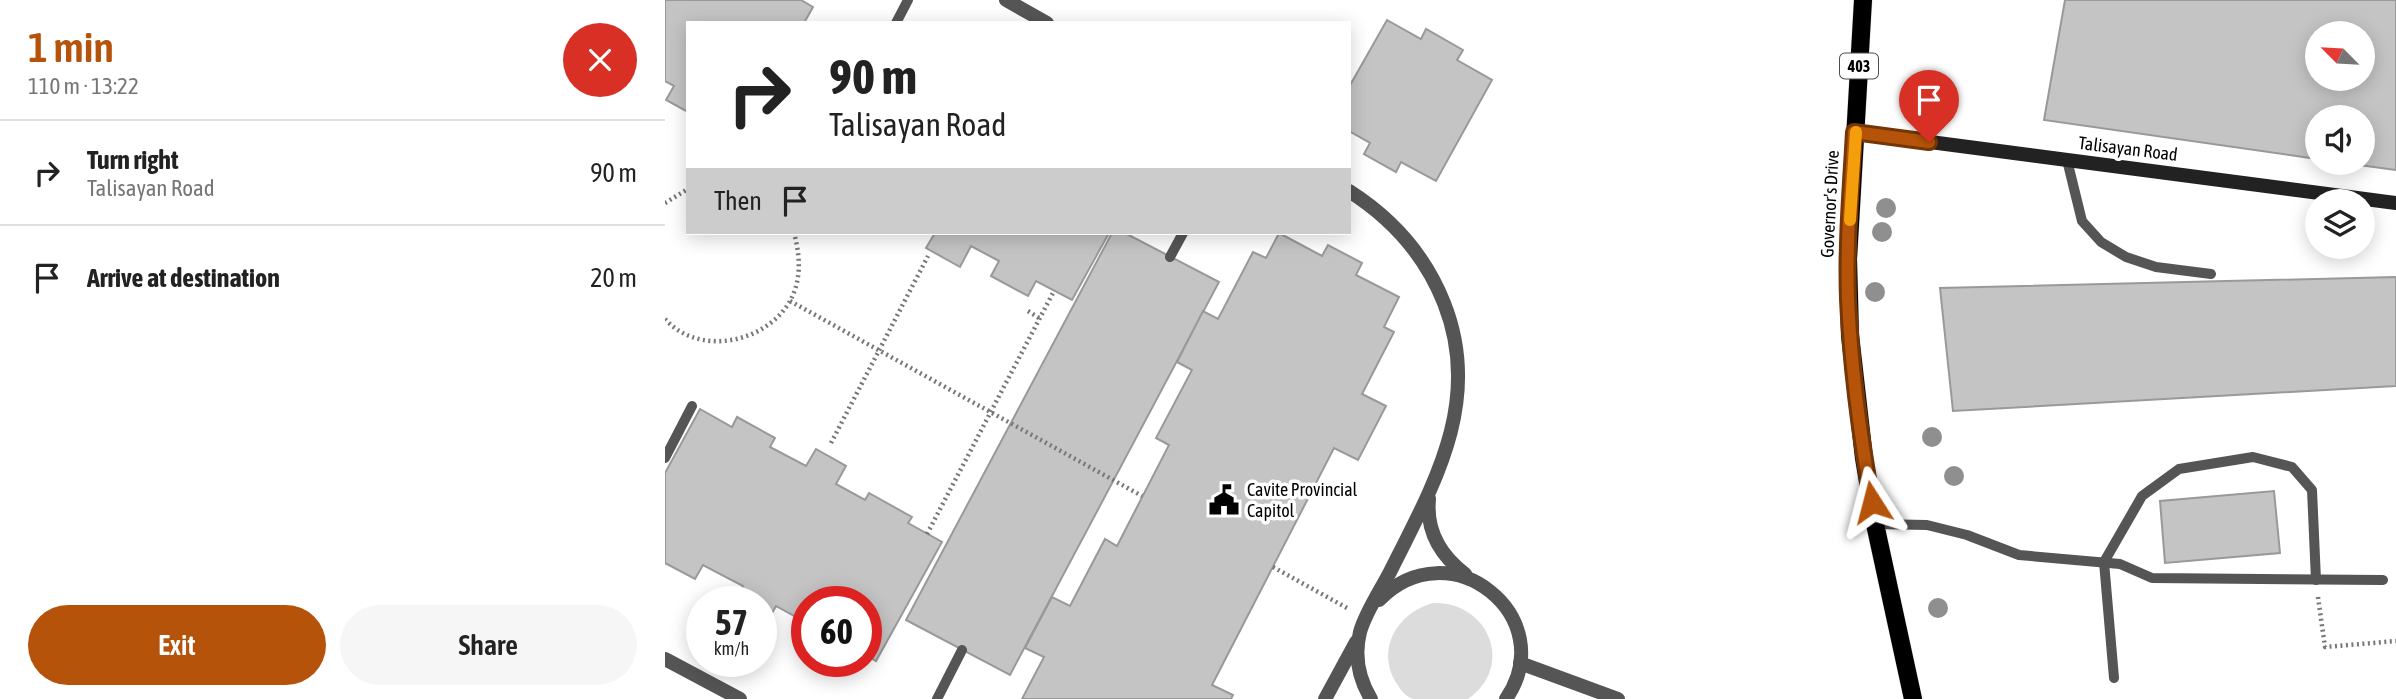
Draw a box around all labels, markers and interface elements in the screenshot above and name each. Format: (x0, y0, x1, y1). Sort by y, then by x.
north arrow (2305, 21, 2375, 91)
map controls (2305, 21, 2375, 259)
text: 1 min (28, 23, 114, 71)
button: close (563, 23, 637, 97)
text: 90 m (829, 48, 917, 104)
icon: right (714, 49, 805, 140)
road number: 403 (1840, 54, 1878, 78)
pin (1899, 70, 1959, 142)
text: 110 m · 13:22 (28, 73, 139, 99)
icon: arrive (1910, 81, 1948, 119)
button: sound (2305, 105, 2375, 175)
text: Talisayan Road (829, 106, 1006, 143)
street label: Talisayan Road (2077, 132, 2179, 165)
text: Turn right (87, 145, 178, 175)
street label: Governor's Drive (1816, 150, 1843, 258)
icon: right (28, 154, 66, 192)
text: 90 m (590, 158, 637, 188)
text: Talisayan Road (87, 175, 215, 201)
icon: arrive (776, 182, 814, 220)
text: Then (714, 186, 762, 216)
button: layers (2305, 189, 2375, 259)
icon: arrive (28, 259, 66, 297)
text: Arrive at destination (87, 263, 280, 293)
text: 20 m (590, 263, 637, 293)
position arrow (1835, 465, 1909, 539)
place label: Cavite Provincial Capitol (1247, 479, 1358, 521)
public building icon: Cavite Provincial Capitol (1207, 483, 1241, 517)
speed limit sign: 60 (791, 586, 882, 677)
text: 57 (715, 602, 748, 642)
button: Exit (28, 605, 326, 685)
button: Share (340, 605, 637, 685)
text: km/h (714, 638, 749, 659)

